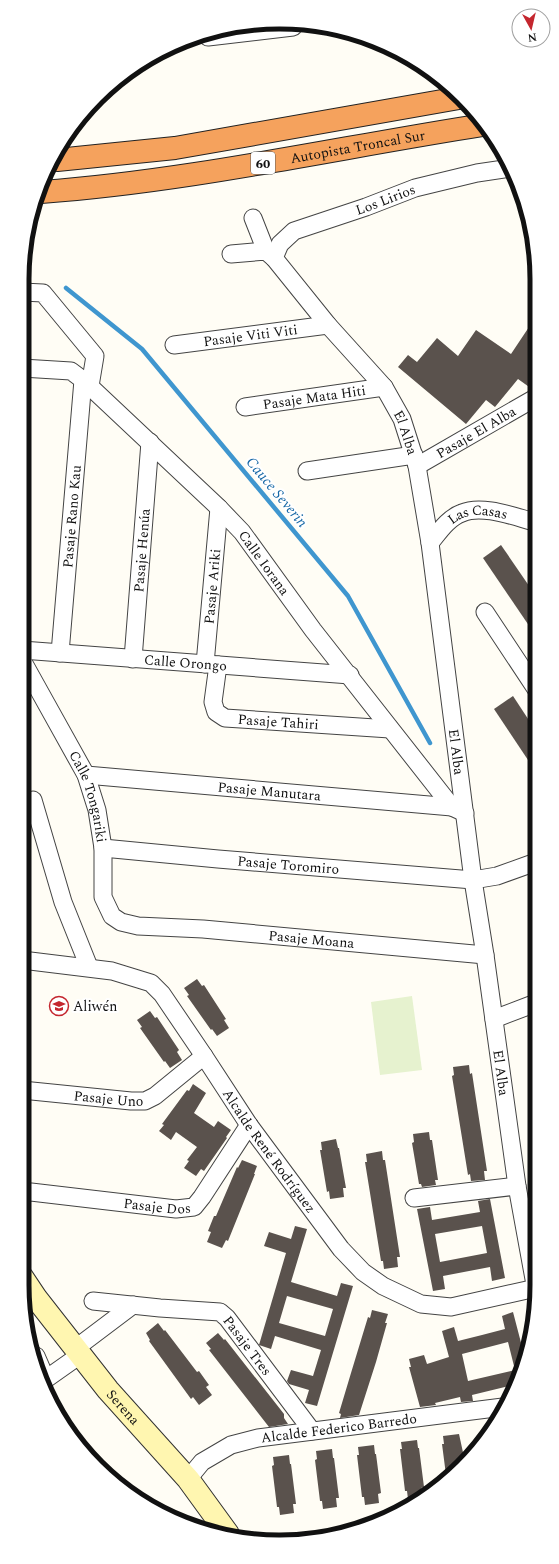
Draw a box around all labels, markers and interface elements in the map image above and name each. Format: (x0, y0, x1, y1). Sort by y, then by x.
north arrow (511, 8, 551, 48)
text: N (527, 28, 538, 46)
street label: Autopista Troncal Sur (289, 125, 427, 169)
road number: 60 (251, 152, 275, 174)
street label: Los Lirios (353, 179, 419, 221)
street label: Pasaje Viti Viti (202, 319, 299, 352)
street label: Pasaje Mata Hiti (261, 380, 367, 415)
street label: Pasaje El Alba (432, 401, 520, 464)
street label: El Alba (388, 406, 423, 458)
water label: Cauce Severin (240, 452, 313, 533)
street label: Pasaje Rano Kau (57, 464, 87, 569)
street label: Las Casas (443, 500, 510, 530)
street label: Pasaje Henúa (128, 507, 156, 593)
street label: Calle Iorana (233, 526, 295, 600)
street label: Pasaje Ariki (199, 548, 226, 625)
street label: Calle Orongo (143, 649, 228, 677)
street label: Pasaje Tahiri (237, 709, 319, 735)
street label: El Alba (443, 728, 469, 776)
street label: Calle Tongariki (63, 747, 112, 844)
street label: Pasaje Manutara (217, 777, 322, 807)
street label: Pasaje Toromiro (236, 851, 340, 880)
street label: Pasaje Moana (268, 925, 355, 954)
school or university icon: Aliwén (48, 995, 70, 1017)
place label: Aliwén (73, 996, 117, 1017)
street label: El Alba (487, 1049, 514, 1097)
street label: Pasaje Uno (73, 1085, 143, 1112)
street label: Alcalde René Rodríguez (217, 1085, 321, 1217)
street label: Pasaje Dos (122, 1193, 192, 1220)
street label: Pasaje Tres (218, 1311, 277, 1380)
street label: Serena (101, 1385, 145, 1430)
street label: Alcalde Federico Barredo (260, 1408, 418, 1449)

